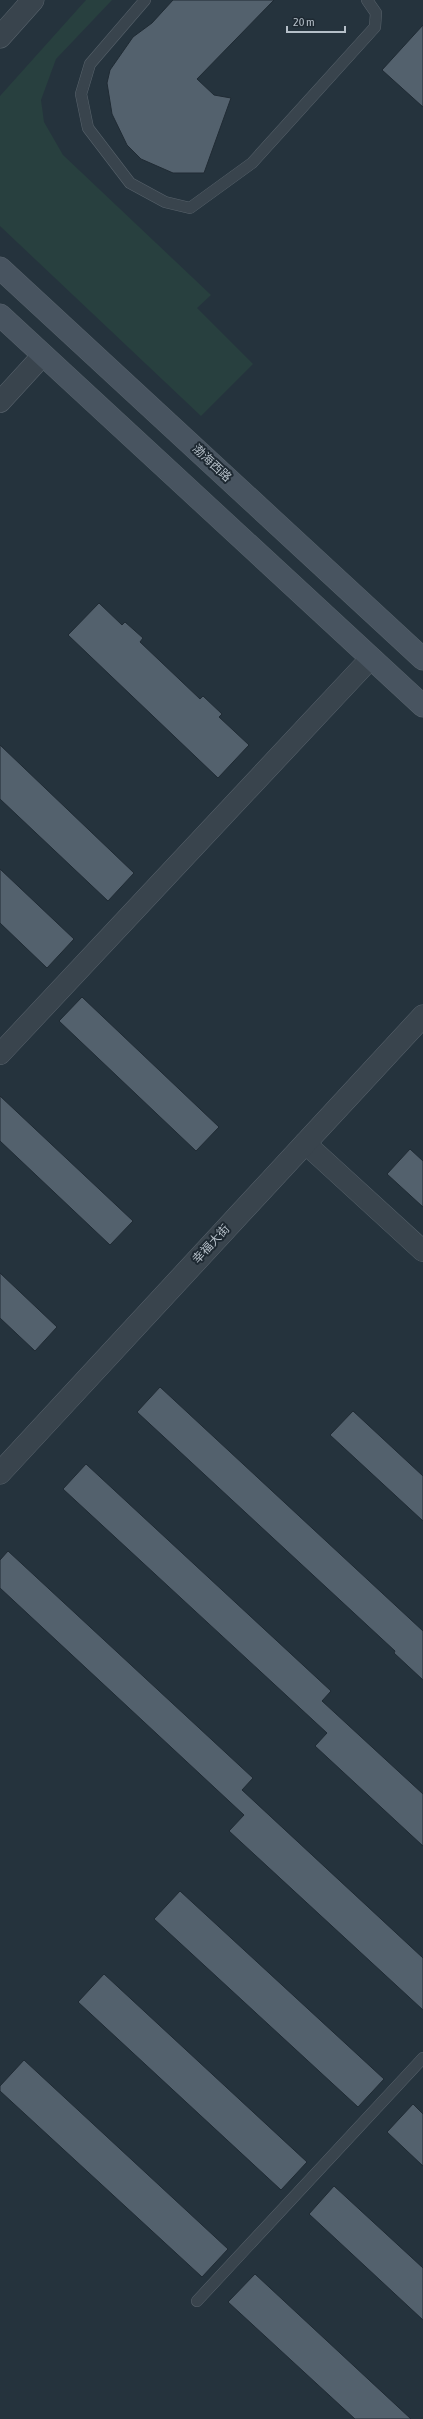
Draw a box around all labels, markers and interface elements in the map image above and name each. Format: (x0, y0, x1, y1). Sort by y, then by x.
scale bar (287, 8, 345, 34)
text: 20 m (293, 15, 315, 29)
street label: 渤海西路 (190, 442, 234, 484)
street label: 幸福大街 (190, 1222, 232, 1266)

